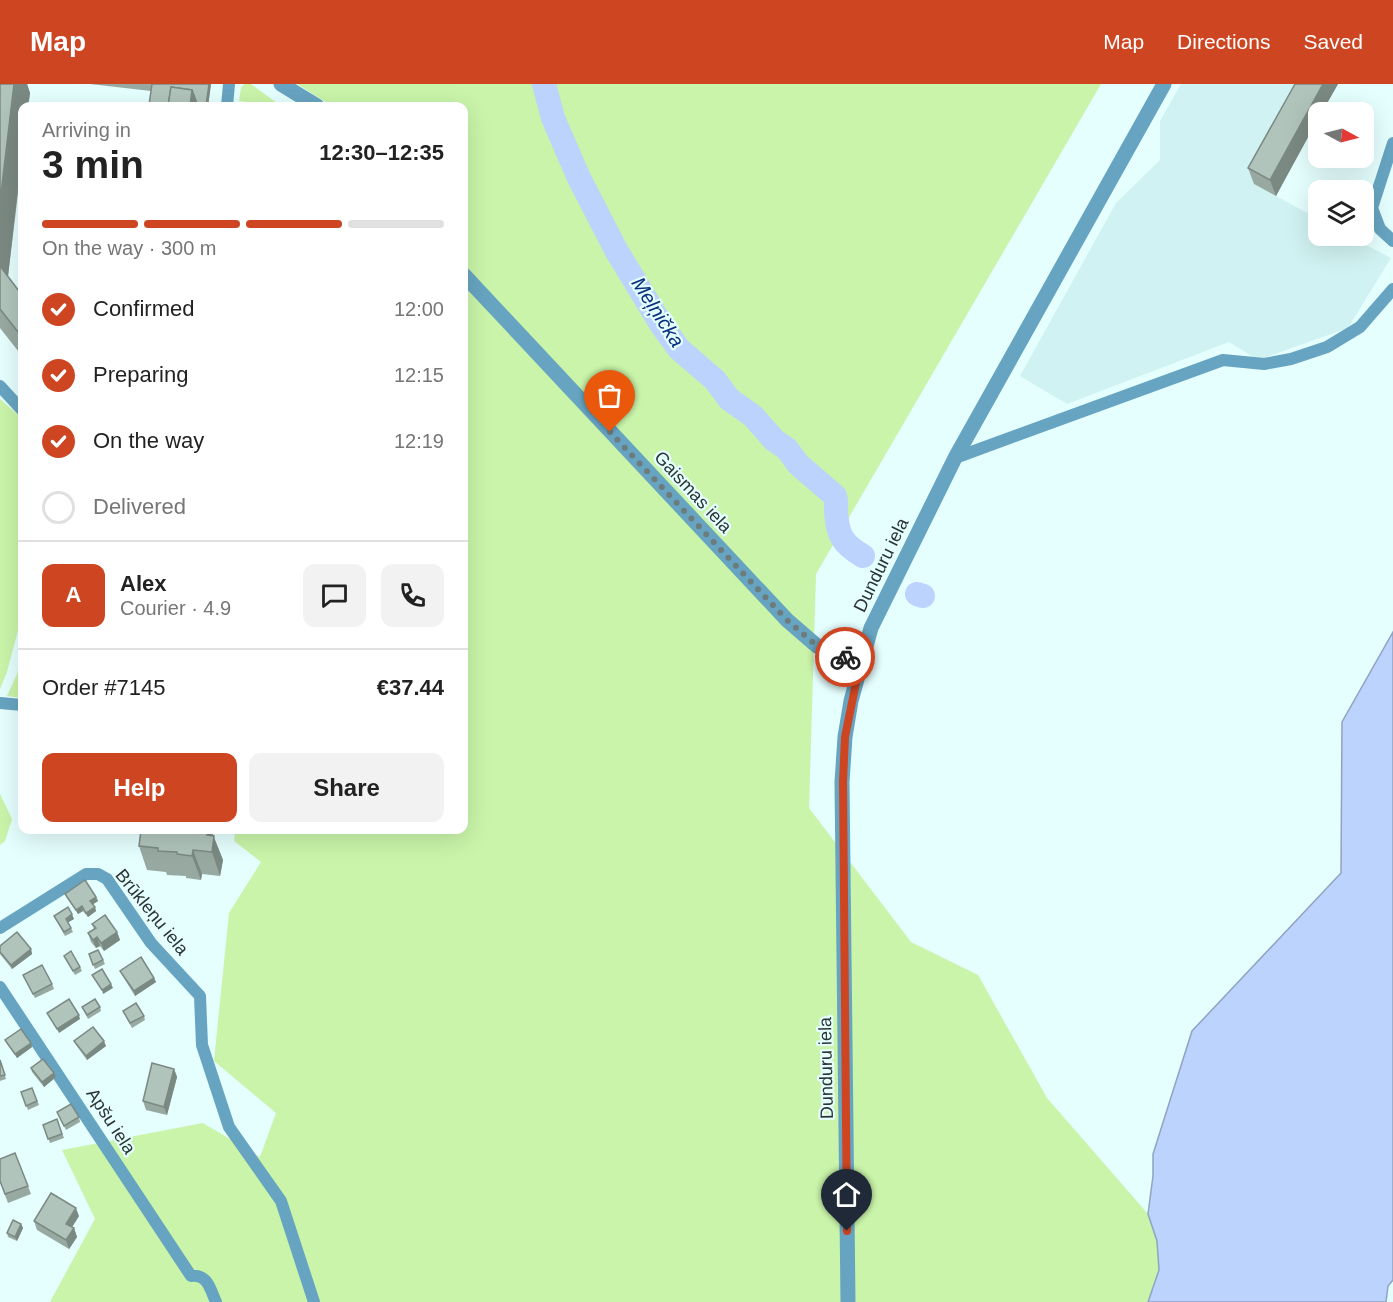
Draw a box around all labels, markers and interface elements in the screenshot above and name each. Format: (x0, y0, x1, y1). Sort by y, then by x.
text: Map (30, 26, 86, 57)
text: Map (1103, 30, 1144, 53)
text: Directions (1177, 30, 1270, 53)
text: Saved (1303, 30, 1363, 53)
north arrow (1308, 102, 1374, 168)
map controls (1308, 102, 1374, 246)
text: Arriving in (42, 119, 131, 141)
text: 12:30–12:35 (319, 140, 444, 165)
text: 3 min (42, 143, 144, 186)
button: layers (1308, 180, 1374, 246)
text: On the way · 300 m (42, 237, 217, 259)
water label: Meļņička (627, 273, 689, 351)
icon: check (42, 293, 75, 326)
text: Confirmed (93, 296, 194, 321)
text: 12:00 (394, 298, 444, 320)
icon: check (42, 359, 75, 392)
text: Preparing (93, 362, 188, 387)
text: 12:15 (394, 364, 444, 386)
pin (584, 370, 635, 432)
icon: bag (593, 379, 626, 412)
icon: check (42, 425, 75, 458)
text: On the way (93, 428, 204, 453)
text: 12:19 (394, 430, 444, 452)
street label: Gaismas iela (650, 447, 736, 538)
text: Delivered (93, 494, 186, 519)
street label: Dunduru iela (850, 514, 913, 615)
button: chat (303, 564, 366, 627)
button: phone (381, 564, 444, 627)
text: Alex (120, 571, 166, 596)
text: A (66, 582, 81, 607)
text: Courier · 4.9 (120, 597, 231, 619)
courier (815, 627, 875, 687)
icon: bike (829, 641, 862, 674)
text: Order #7145 (42, 675, 166, 700)
text: €37.44 (377, 675, 444, 700)
button: Help (42, 753, 237, 822)
button: Share (249, 753, 444, 822)
street label: Brūkleņu iela (111, 865, 193, 959)
street label: Dunduru iela (815, 1016, 837, 1119)
street label: Apšu iela (82, 1084, 140, 1158)
pin (821, 1169, 872, 1231)
icon: home (830, 1178, 863, 1211)

